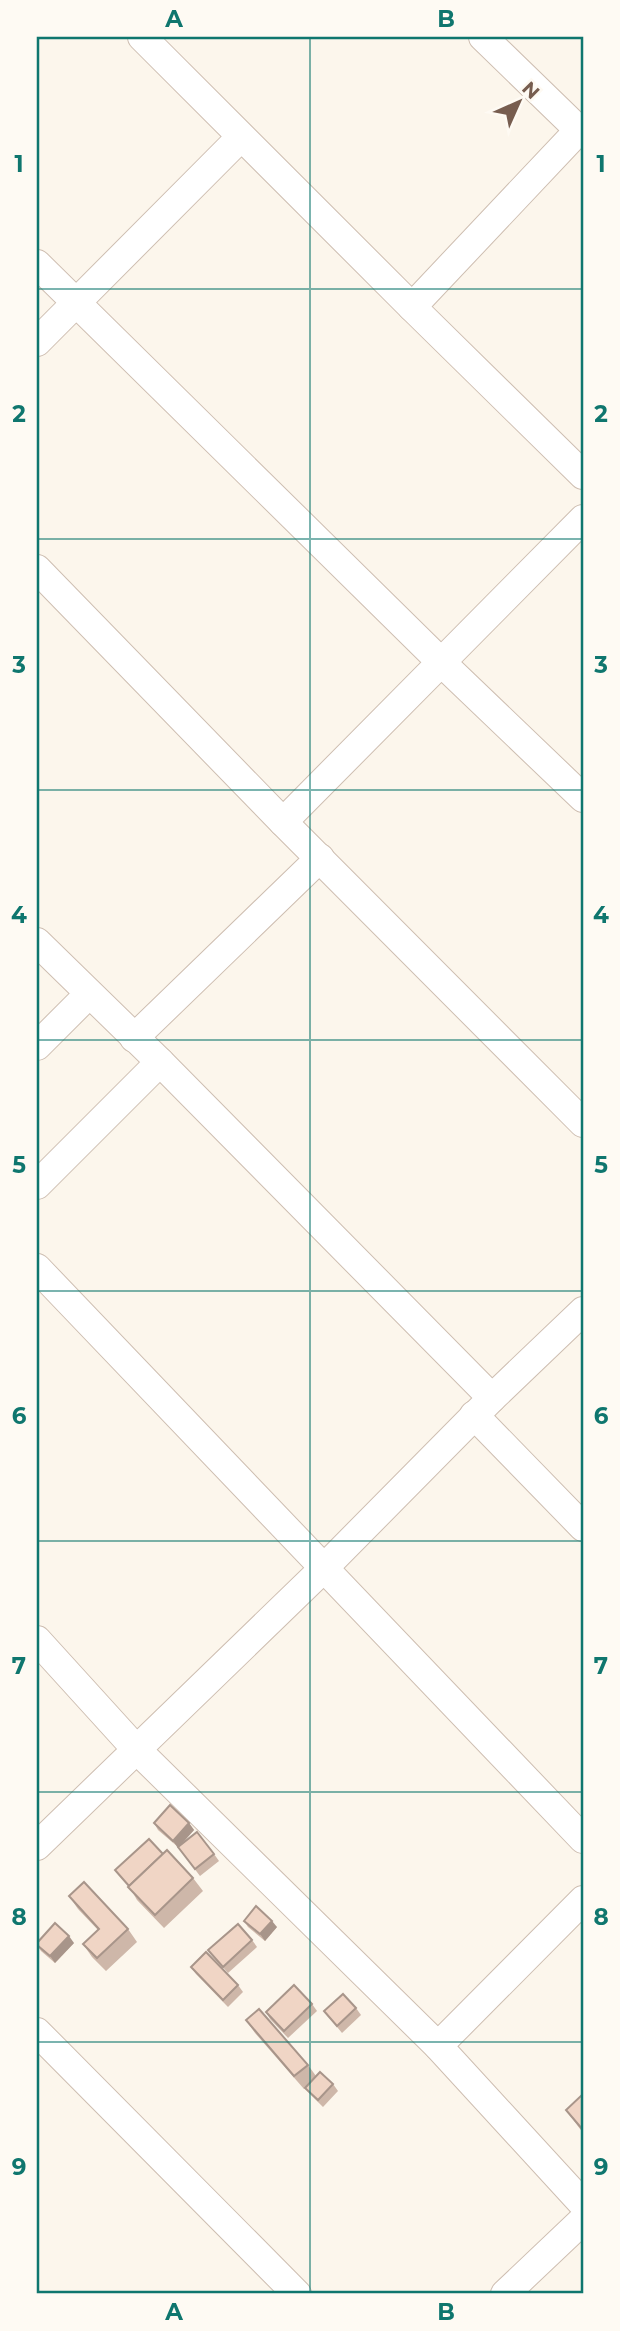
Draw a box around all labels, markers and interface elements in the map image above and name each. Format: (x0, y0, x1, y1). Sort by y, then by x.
text: A (164, 5, 183, 33)
text: B (437, 5, 455, 33)
north arrow (484, 66, 554, 136)
text: N (517, 77, 544, 104)
text: 1 (14, 150, 24, 178)
text: 1 (596, 150, 606, 178)
text: 2 (12, 400, 26, 428)
text: 2 (594, 400, 608, 428)
text: 3 (11, 651, 26, 679)
text: 3 (593, 651, 608, 679)
text: 4 (11, 901, 27, 929)
text: 4 (593, 901, 609, 929)
text: 5 (12, 1151, 26, 1179)
text: 5 (594, 1151, 608, 1179)
text: 6 (12, 1402, 27, 1430)
text: 6 (594, 1402, 609, 1430)
text: 7 (12, 1652, 26, 1680)
text: 7 (594, 1652, 608, 1680)
text: 8 (11, 1903, 27, 1931)
text: 8 (593, 1903, 609, 1931)
text: 9 (12, 2153, 26, 2181)
text: 9 (594, 2153, 608, 2181)
text: A (164, 2298, 183, 2326)
text: B (437, 2298, 455, 2326)

